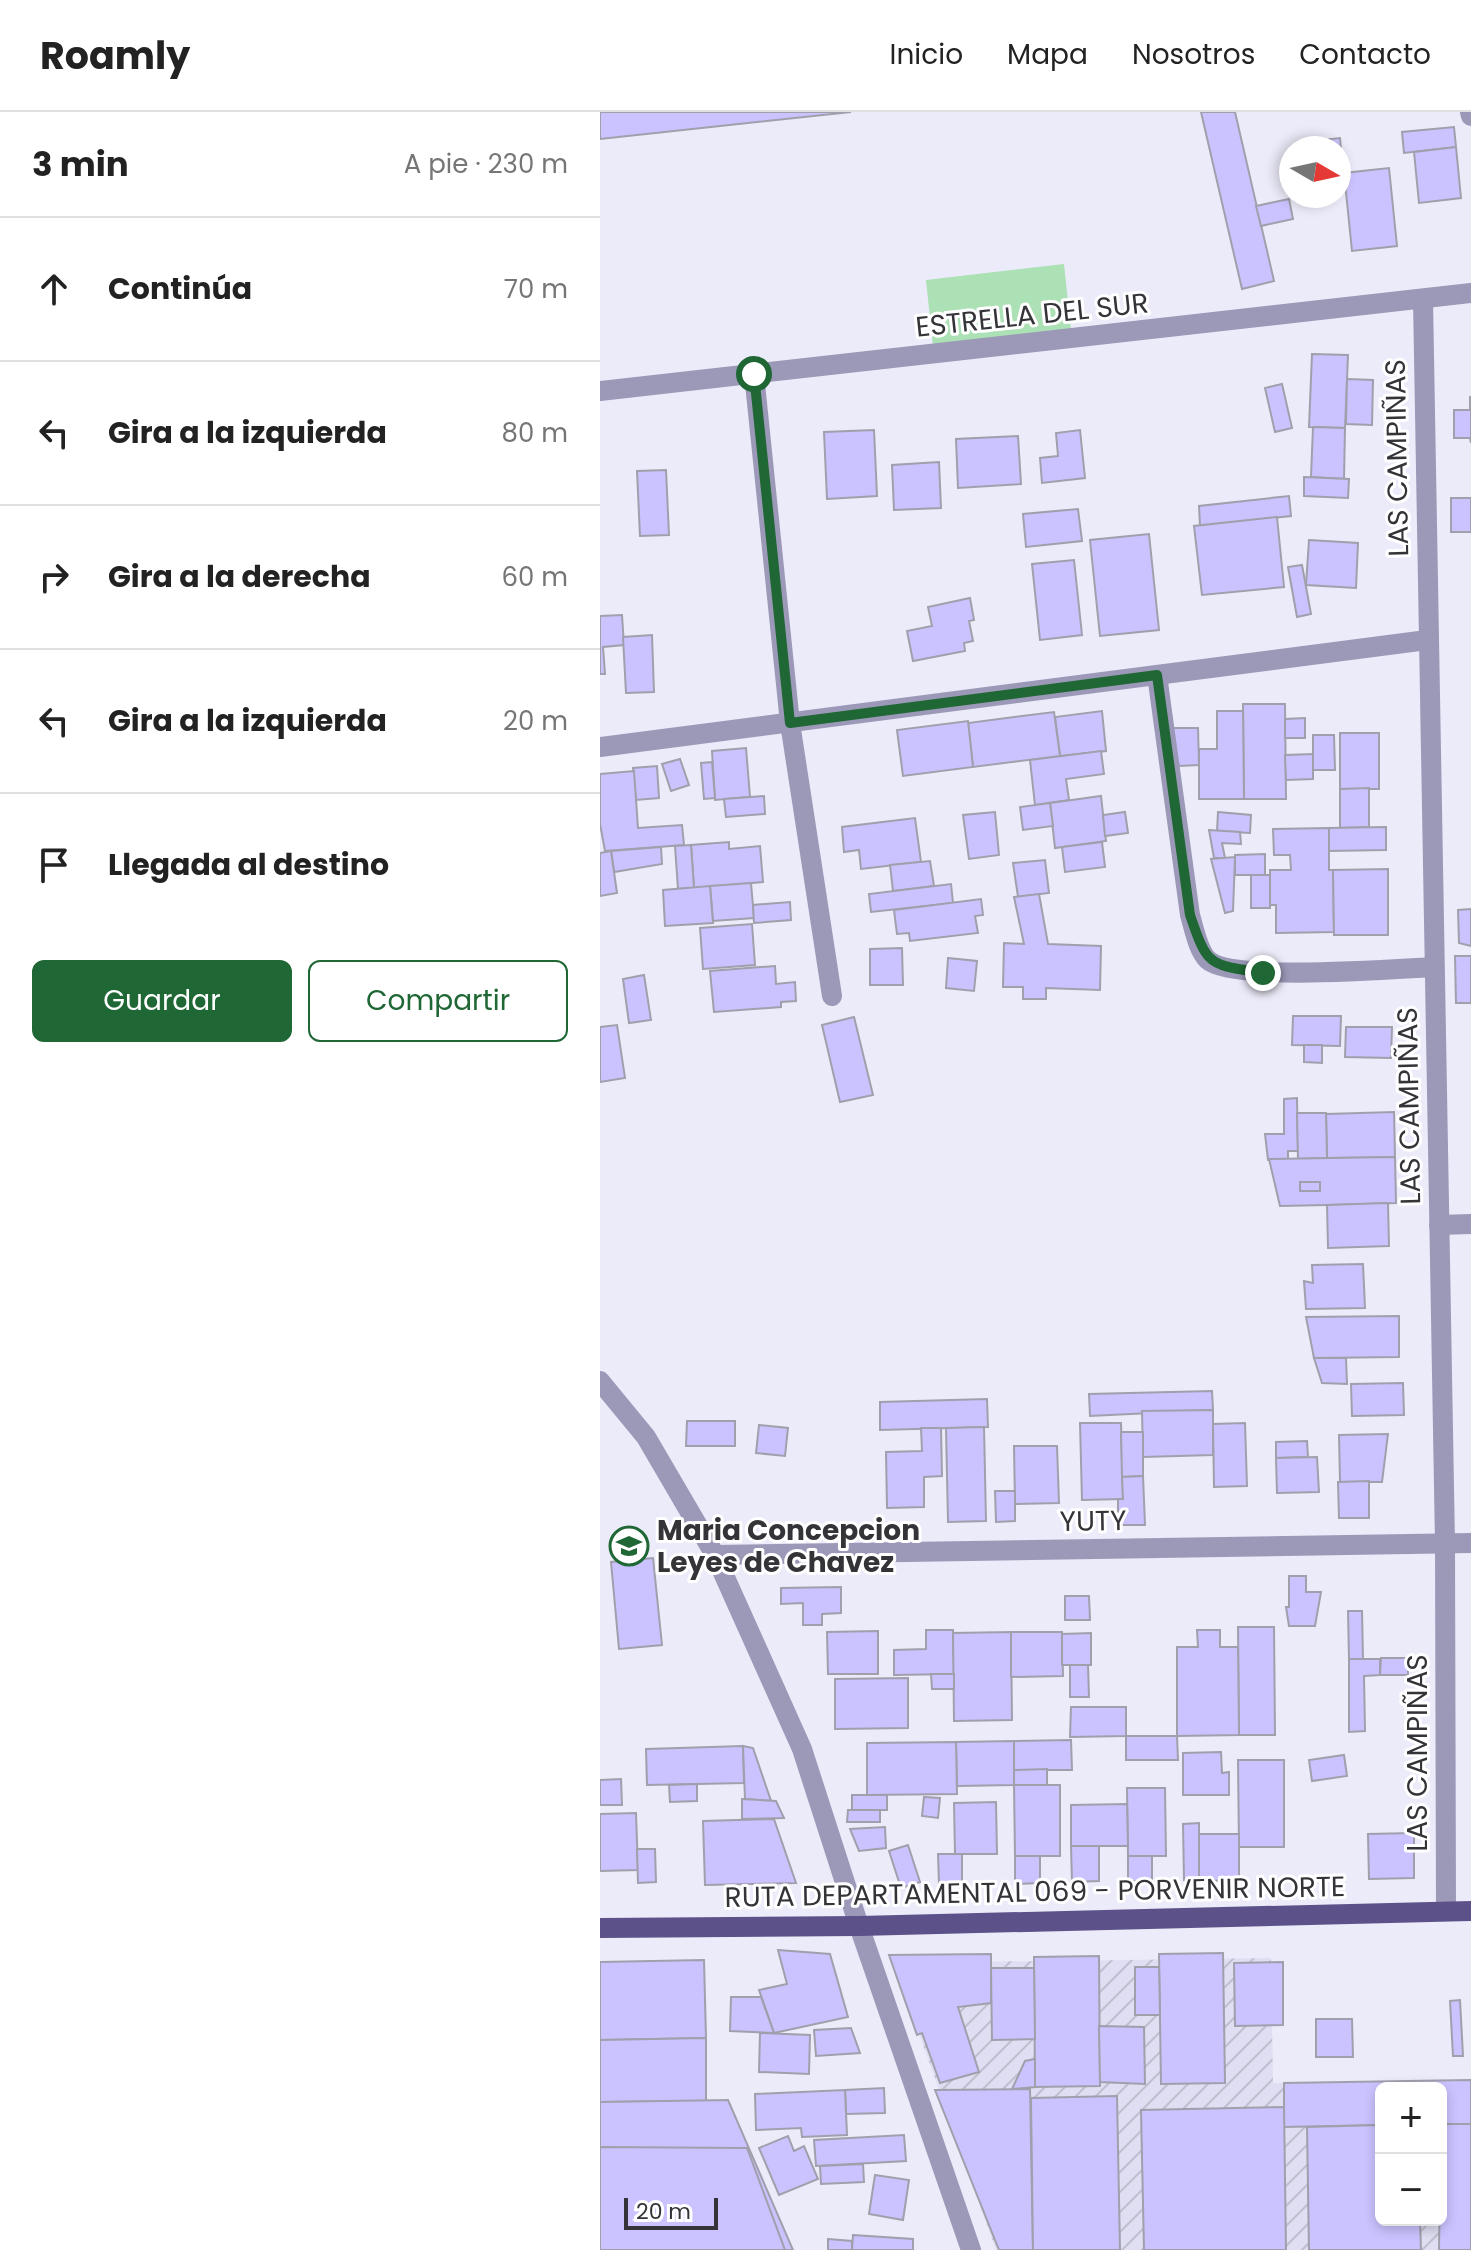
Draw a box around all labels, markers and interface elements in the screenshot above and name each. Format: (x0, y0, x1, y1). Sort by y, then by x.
text: Roamly (40, 29, 190, 82)
text: Inicio (890, 35, 963, 74)
text: Mapa (1007, 35, 1088, 74)
text: Nosotros (1132, 35, 1255, 74)
text: Contacto (1299, 35, 1431, 74)
north arrow (1279, 136, 1351, 208)
text: 3 min (32, 140, 129, 188)
text: A pie · 230 m (404, 146, 568, 182)
icon: ahead (32, 267, 76, 311)
text: Continúa (108, 267, 252, 310)
text: 70 m (504, 271, 568, 307)
street label: ESTRELLA DEL SUR (914, 283, 1150, 347)
route start (736, 356, 772, 392)
street label: LAS CAMPIÑAS (1376, 359, 1418, 557)
icon: left (32, 411, 76, 455)
text: Gira a la izquierda (108, 411, 387, 454)
text: 80 m (502, 415, 568, 451)
icon: right (32, 555, 76, 599)
text: Gira a la derecha (108, 555, 371, 598)
text: 60 m (501, 559, 568, 595)
icon: left (32, 699, 76, 743)
text: Gira a la izquierda (108, 699, 387, 742)
text: 20 m (503, 703, 568, 739)
icon: arrive (32, 843, 76, 887)
text: Llegada al destino (108, 843, 389, 886)
route end (1245, 955, 1281, 991)
button: Guardar (32, 960, 292, 1042)
button: Compartir (308, 960, 568, 1042)
street label: LAS CAMPIÑAS (1388, 1007, 1430, 1205)
street label: YUTY (1059, 1501, 1127, 1541)
place label: Maria Concepcion Leyes de Chavez (657, 1511, 920, 1582)
school or university icon: Maria Concepcion Leyes de Chavez (608, 1525, 650, 1567)
street label: LAS CAMPIÑAS (1398, 1654, 1437, 1852)
street label: RUTA DEPARTAMENTAL 069 - PORVENIR NORTE (724, 1867, 1346, 1917)
map controls (1375, 2082, 1447, 2226)
button: + (1375, 2082, 1447, 2154)
button: − (1375, 2154, 1447, 2226)
scale bar (624, 2194, 718, 2230)
text: 20 m (636, 2196, 691, 2227)

